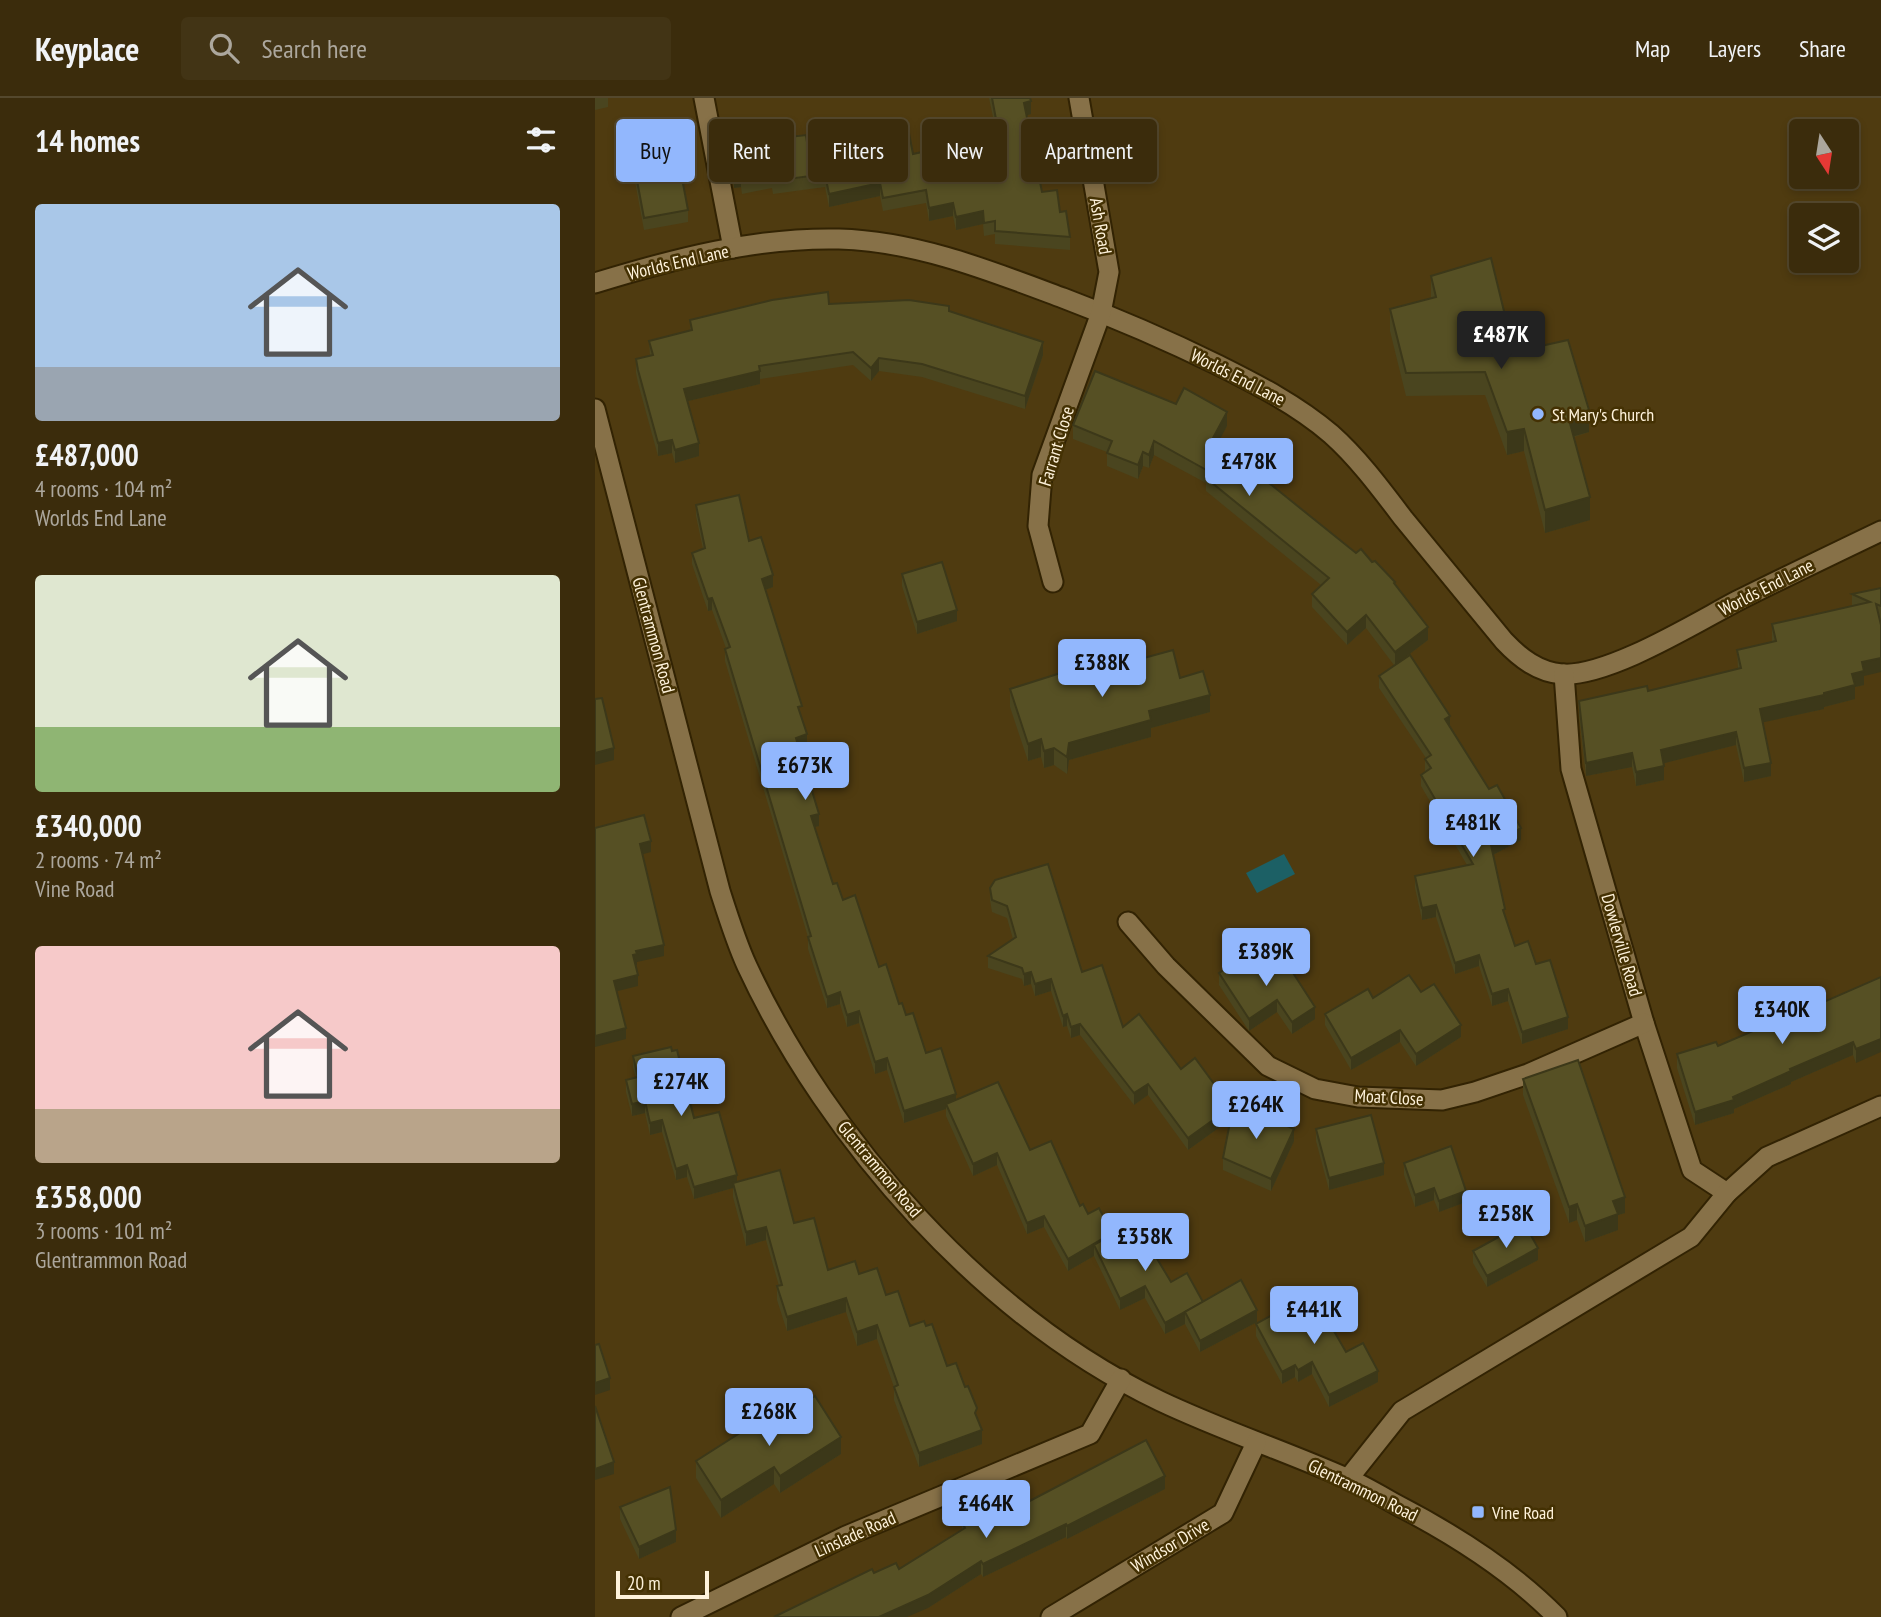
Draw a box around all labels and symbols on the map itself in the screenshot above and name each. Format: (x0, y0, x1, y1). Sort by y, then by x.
north arrow (1789, 119, 1859, 189)
street label: Ash Road (1085, 196, 1117, 256)
street label: Worlds End Lane (625, 239, 731, 285)
pin: £487K (1452, 312, 1550, 371)
street label: Worlds End Lane (1187, 343, 1289, 411)
street label: Farrant Close (1033, 403, 1079, 489)
place label: St Mary's Church (1552, 403, 1654, 426)
marker: St Mary's Church (1530, 406, 1546, 422)
pin: £478K (1200, 438, 1298, 498)
street label: Worlds End Lane (1715, 553, 1817, 621)
street label: Glentrammon Road (627, 574, 681, 696)
pin: £388K (1053, 640, 1151, 699)
pin: £673K (756, 742, 854, 802)
pin: £481K (1424, 800, 1522, 859)
street label: Dowlerville Road (1596, 891, 1648, 999)
pin: £389K (1217, 928, 1315, 988)
pin: £340K (1733, 986, 1831, 1046)
pin: £274K (632, 1058, 730, 1118)
pin: £264K (1207, 1082, 1305, 1141)
street label: Moat Close (1354, 1084, 1424, 1110)
street label: Glentrammon Road (833, 1116, 927, 1222)
pin: £258K (1457, 1190, 1555, 1250)
pin: £358K (1096, 1214, 1194, 1273)
pin: £441K (1265, 1286, 1363, 1346)
pin: £268K (720, 1388, 818, 1448)
street label: Glentrammon Road (1304, 1454, 1422, 1526)
pin: £464K (937, 1480, 1035, 1540)
place label: Vine Road (1491, 1501, 1554, 1524)
marker: Vine Road (1470, 1504, 1486, 1520)
street label: Linslade Road (811, 1506, 899, 1562)
street label: Windsor Drive (1127, 1513, 1213, 1577)
scale bar (616, 1568, 709, 1600)

